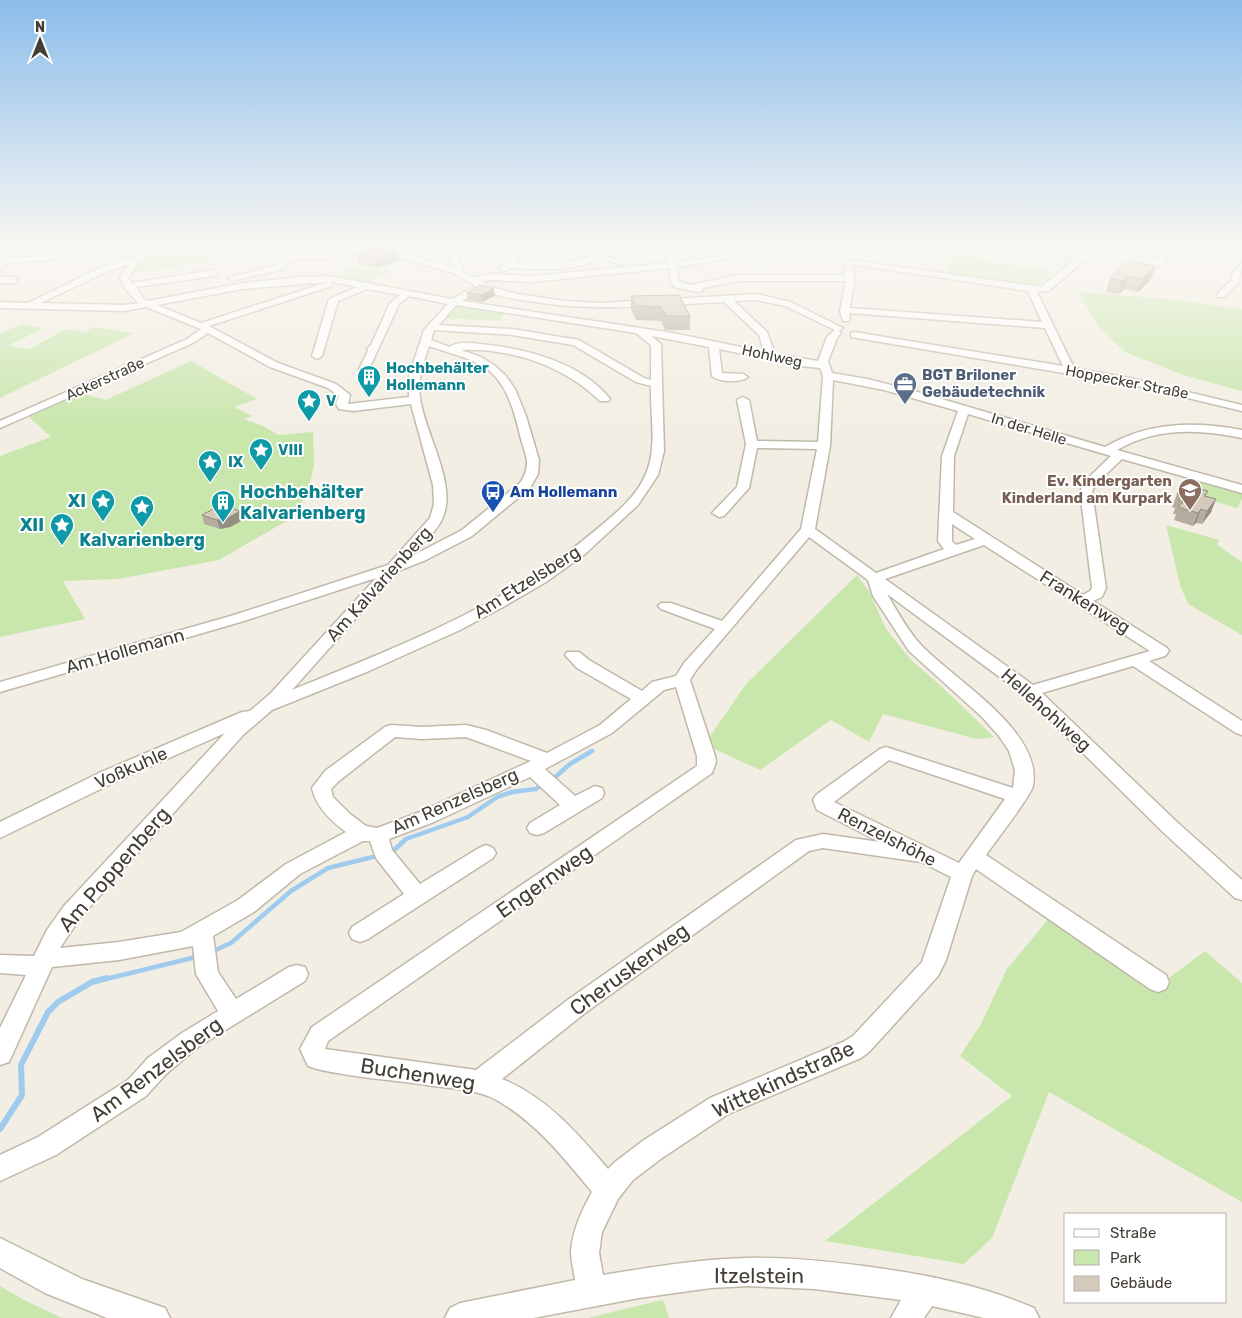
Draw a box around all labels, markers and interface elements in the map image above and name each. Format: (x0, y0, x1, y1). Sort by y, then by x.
north arrow (15, 15, 65, 65)
text: N (35, 19, 45, 36)
street label: Hohlweg (740, 341, 804, 371)
street label: Ackerstraße (63, 354, 147, 404)
place label: Hochbehälter Hollemann (386, 359, 489, 394)
street label: Hoppecker Straße (1064, 361, 1190, 403)
building icon: Hochbehälter Hollemann (356, 364, 382, 398)
place label: BGT Briloner Gebäudetechnik (922, 366, 1045, 401)
office icon: BGT Briloner Gebäudetechnik (892, 371, 918, 405)
place icon: V (296, 388, 322, 422)
place label: V (326, 392, 337, 410)
street label: In der Helle (989, 409, 1069, 449)
place icon: VIII (248, 437, 274, 471)
place label: VIII (278, 441, 303, 459)
place icon: IX (197, 449, 223, 483)
place label: IX (228, 453, 244, 471)
place label: Ev. Kindergarten Kinderland am Kurpark (1002, 472, 1172, 507)
school or university icon: Ev. Kindergarten Kinderland am Kurpark (1177, 477, 1203, 511)
bus stop icon: Am Hollemann (480, 479, 506, 513)
place label: Hochbehälter Kalvarienberg (240, 481, 366, 524)
place label: Am Hollemann (510, 483, 617, 501)
place icon: XI (90, 488, 116, 522)
building icon: Hochbehälter Kalvarienberg (210, 489, 236, 523)
place label: XI (68, 490, 86, 512)
place icon: Kalvarienberg (129, 494, 155, 528)
place icon: XII (49, 512, 75, 546)
place label: XII (20, 514, 44, 536)
street label: Am Kalvarienberg (322, 522, 436, 646)
place label: Kalvarienberg (79, 529, 205, 551)
street label: Am Etzelsberg (470, 541, 584, 623)
street label: Frankenweg (1036, 566, 1134, 638)
street label: Am Hollemann (63, 624, 187, 678)
street label: Hellehohlweg (997, 664, 1095, 756)
street label: Voßkuhle (91, 742, 171, 794)
street label: Am Renzelsberg (388, 763, 522, 839)
street label: Am Poppenberg (53, 801, 175, 937)
street label: Renzelshöhe (834, 803, 940, 871)
street label: Engernweg (491, 839, 597, 923)
street label: Cheruskerweg (565, 918, 693, 1020)
street label: Am Renzelsberg (85, 1011, 227, 1127)
street label: Wittekindstraße (708, 1035, 858, 1123)
street label: Buchenweg (359, 1053, 477, 1095)
legend (1064, 1213, 1227, 1303)
text: Straße (1110, 1224, 1156, 1242)
text: Park (1110, 1249, 1141, 1267)
street label: Itzelstein (714, 1263, 804, 1288)
text: Gebäude (1110, 1274, 1172, 1292)

